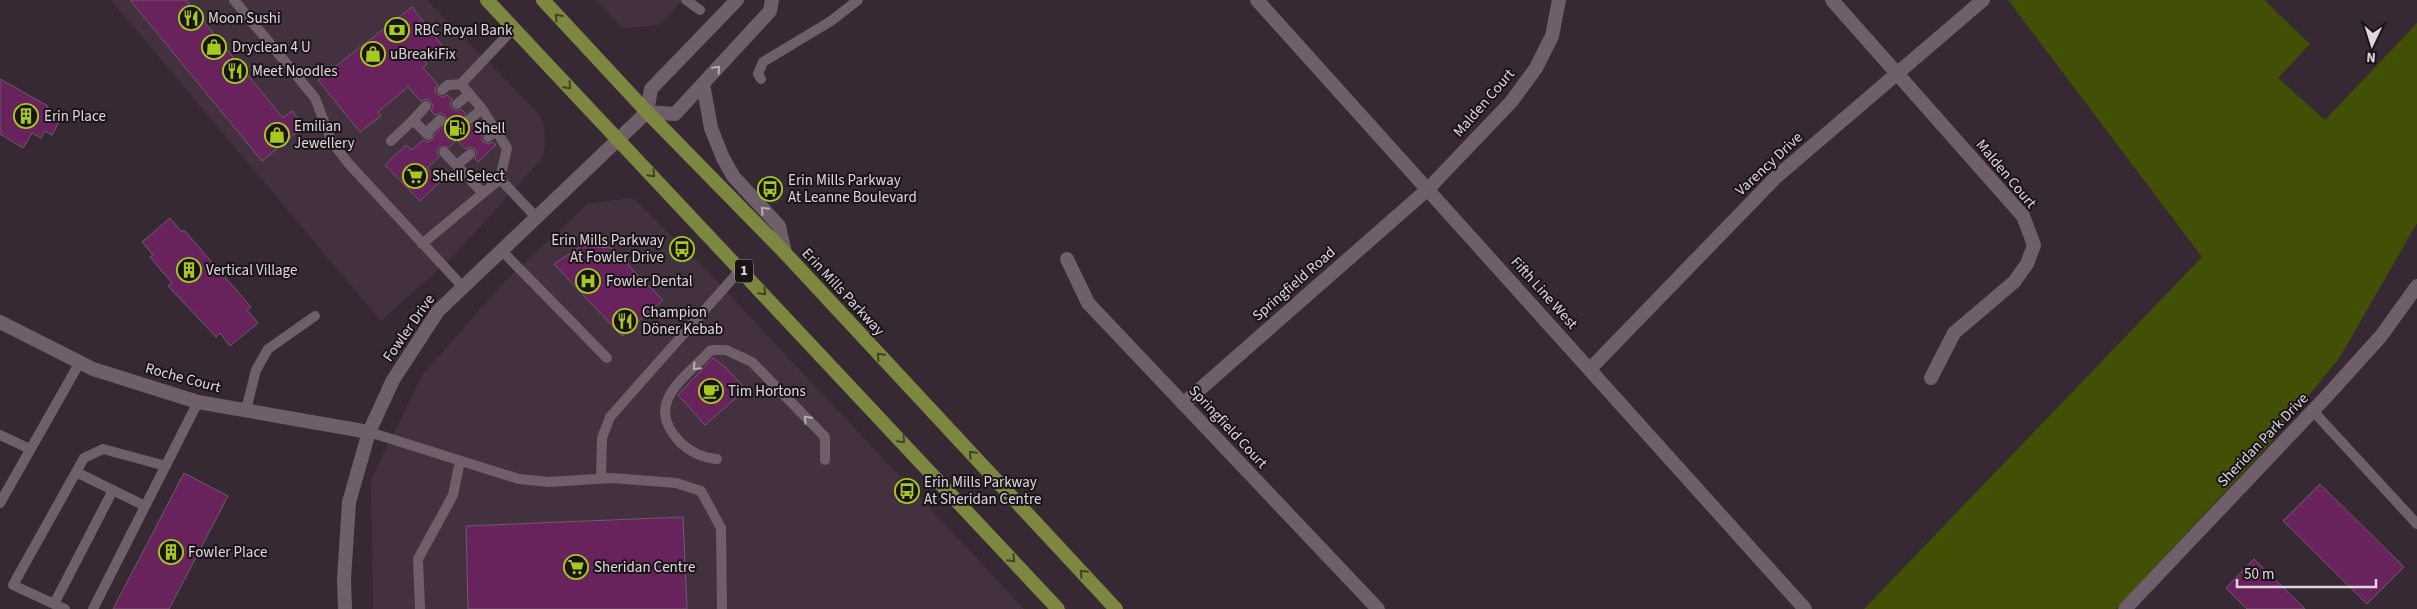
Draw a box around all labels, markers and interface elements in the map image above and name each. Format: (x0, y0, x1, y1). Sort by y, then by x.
restaurant icon: Moon Sushi (178, 5, 204, 31)
place label: Moon Sushi (208, 8, 281, 29)
one-way arrow (555, 13, 564, 22)
bank icon: RBC Royal Bank (384, 17, 410, 43)
place label: RBC Royal Bank (414, 20, 513, 41)
north arrow (2347, 20, 2397, 70)
shop icon: Dryclean 4 U (201, 34, 227, 60)
place label: Dryclean 4 U (232, 37, 311, 58)
shop icon: uBreakiFix (360, 41, 386, 67)
place label: uBreakiFix (390, 44, 456, 65)
text: N (2366, 47, 2377, 67)
restaurant icon: Meet Noodles (222, 58, 248, 84)
place label: Meet Noodles (252, 61, 338, 82)
street label: Malden Court (1448, 64, 1520, 142)
one-way arrow (711, 66, 720, 75)
one-way arrow (562, 80, 571, 89)
building icon: Erin Place (13, 103, 39, 129)
place label: Erin Place (44, 106, 106, 127)
fuel station icon: Shell (444, 115, 470, 141)
place label: Emilian Jewellery (294, 116, 355, 154)
place label: Shell (474, 118, 505, 139)
shop icon: Emilian Jewellery (264, 122, 290, 148)
street label: Varency Drive (1731, 127, 1807, 201)
street label: Malden Court (1971, 135, 2041, 213)
supermarket icon: Shell Select (402, 163, 428, 189)
place label: Shell Select (432, 166, 505, 187)
one-way arrow (646, 169, 655, 178)
place label: Erin Mills Parkway At Leanne Boulevard (788, 170, 917, 208)
bus stop icon: Erin Mills Parkway At Leanne Boulevard (757, 176, 783, 202)
one-way arrow (761, 207, 770, 216)
place label: Erin Mills Parkway At Fowler Drive (551, 230, 664, 268)
bus stop icon: Erin Mills Parkway At Fowler Drive (669, 236, 695, 262)
street label: Springfield Road (1248, 242, 1340, 326)
street label: Erin Mills Parkway (797, 244, 889, 340)
street label: Fifth Line West (1506, 252, 1582, 334)
building icon: Vertical Village (176, 257, 202, 283)
place label: Vertical Village (206, 260, 297, 281)
road number: 1 (735, 260, 753, 282)
hospital icon: Fowler Dental (575, 268, 601, 294)
place label: Fowler Dental (606, 271, 693, 292)
one-way arrow (757, 287, 766, 296)
street label: Fowler Drive (378, 290, 440, 366)
place label: Champion Döner Kebab (642, 302, 723, 340)
restaurant icon: Champion Döner Kebab (612, 308, 638, 334)
one-way arrow (877, 352, 886, 361)
street label: Roche Court (143, 358, 223, 398)
one-way arrow (693, 361, 702, 370)
cafe icon: Tim Hortons (698, 378, 724, 404)
place label: Tim Hortons (728, 381, 806, 402)
street label: Springfield Court (1184, 381, 1272, 473)
street label: Sheridan Park Drive (2213, 388, 2313, 492)
one-way arrow (804, 416, 813, 425)
one-way arrow (896, 435, 905, 444)
one-way arrow (969, 451, 978, 460)
place label: Erin Mills Parkway At Sheridan Centre (924, 472, 1041, 510)
bus stop icon: Erin Mills Parkway At Sheridan Centre (894, 478, 920, 504)
building icon: Fowler Place (158, 539, 184, 565)
place label: Fowler Place (188, 542, 267, 563)
supermarket icon: Sheridan Centre (563, 554, 589, 580)
one-way arrow (1006, 554, 1015, 563)
scale bar (2237, 556, 2376, 588)
place label: Sheridan Centre (594, 557, 695, 578)
text: 50 m (2244, 564, 2274, 585)
one-way arrow (1080, 570, 1089, 579)

